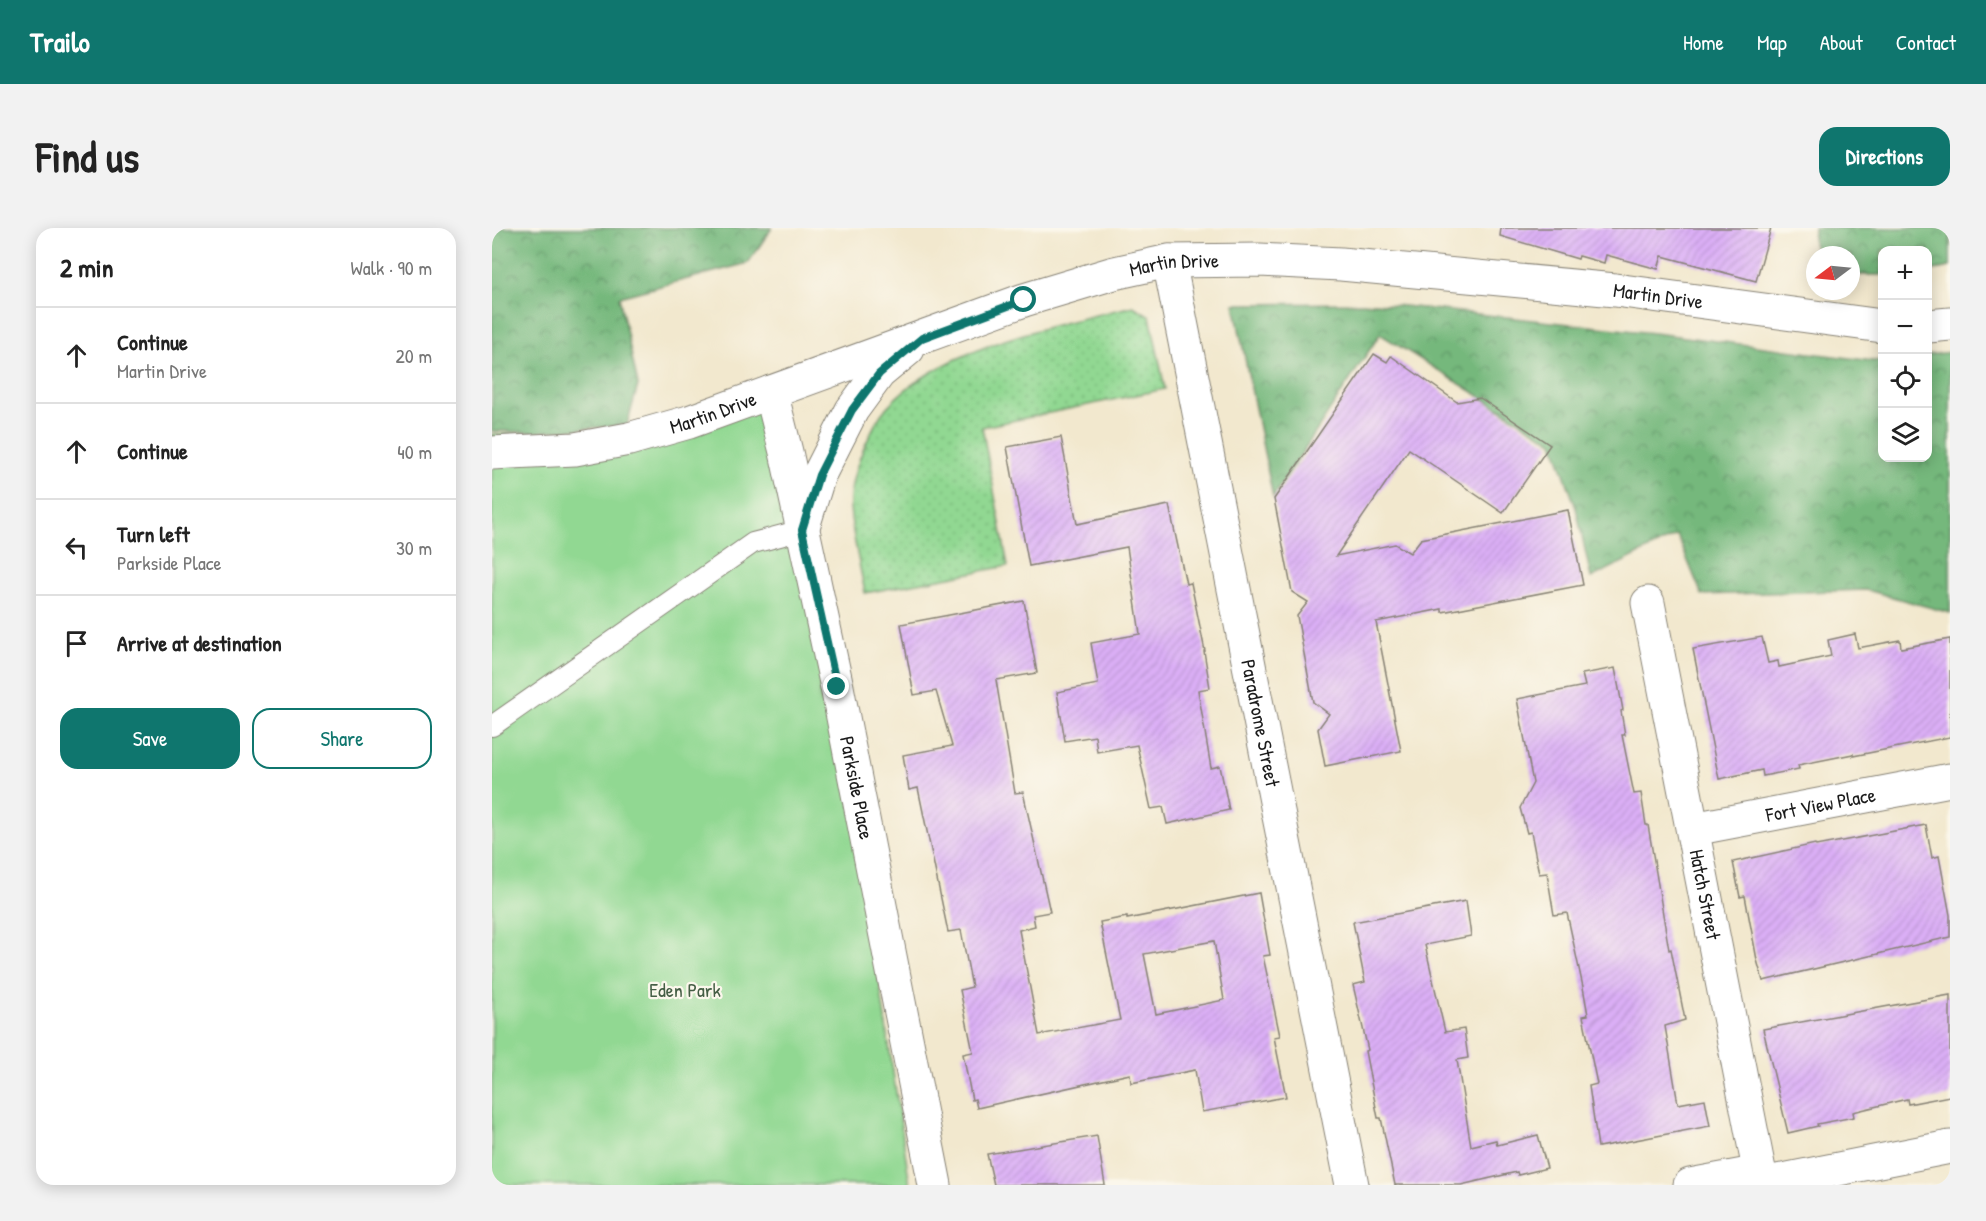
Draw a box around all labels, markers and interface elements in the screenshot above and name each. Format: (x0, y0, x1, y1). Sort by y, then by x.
text: Trailo (30, 23, 90, 61)
text: Home (1683, 28, 1724, 57)
text: Map (1757, 28, 1787, 57)
text: About (1820, 28, 1863, 57)
text: Contact (1896, 28, 1956, 57)
button: Directions (1819, 127, 1950, 186)
text: Find us (36, 128, 139, 185)
street label: Martin Drive (1127, 246, 1219, 282)
north arrow (1806, 246, 1860, 300)
map controls (1878, 246, 1932, 462)
button: + (1878, 246, 1932, 300)
text: 2 min (60, 250, 113, 285)
text: Walk · 90 m (351, 254, 432, 281)
street label: Martin Drive (1612, 276, 1705, 315)
route start (1010, 286, 1036, 312)
button: − (1878, 300, 1932, 354)
text: Continue (117, 327, 188, 357)
icon: ahead (60, 339, 93, 372)
text: 20 m (395, 342, 432, 369)
button: locate (1878, 354, 1932, 408)
text: Martin Drive (117, 357, 207, 384)
street label: Martin Drive (666, 385, 760, 440)
button: layers (1878, 408, 1932, 462)
icon: ahead (60, 435, 93, 468)
text: Continue (117, 436, 188, 466)
text: 40 m (397, 438, 432, 465)
text: Turn left (117, 519, 190, 549)
icon: left (60, 531, 93, 564)
text: 30 m (396, 534, 432, 561)
text: Parkside Place (117, 549, 222, 576)
icon: arrive (60, 627, 93, 660)
text: Arrive at destination (117, 628, 282, 658)
street label: Paradrome Street (1235, 657, 1287, 790)
route end (823, 673, 849, 699)
button: Save (60, 708, 240, 769)
button: Share (252, 708, 432, 769)
street label: Parkside Place (834, 734, 881, 842)
street label: Fort View Place (1763, 781, 1878, 828)
street label: Hatch Street (1684, 847, 1728, 943)
park label: Eden Park (649, 976, 721, 1003)

